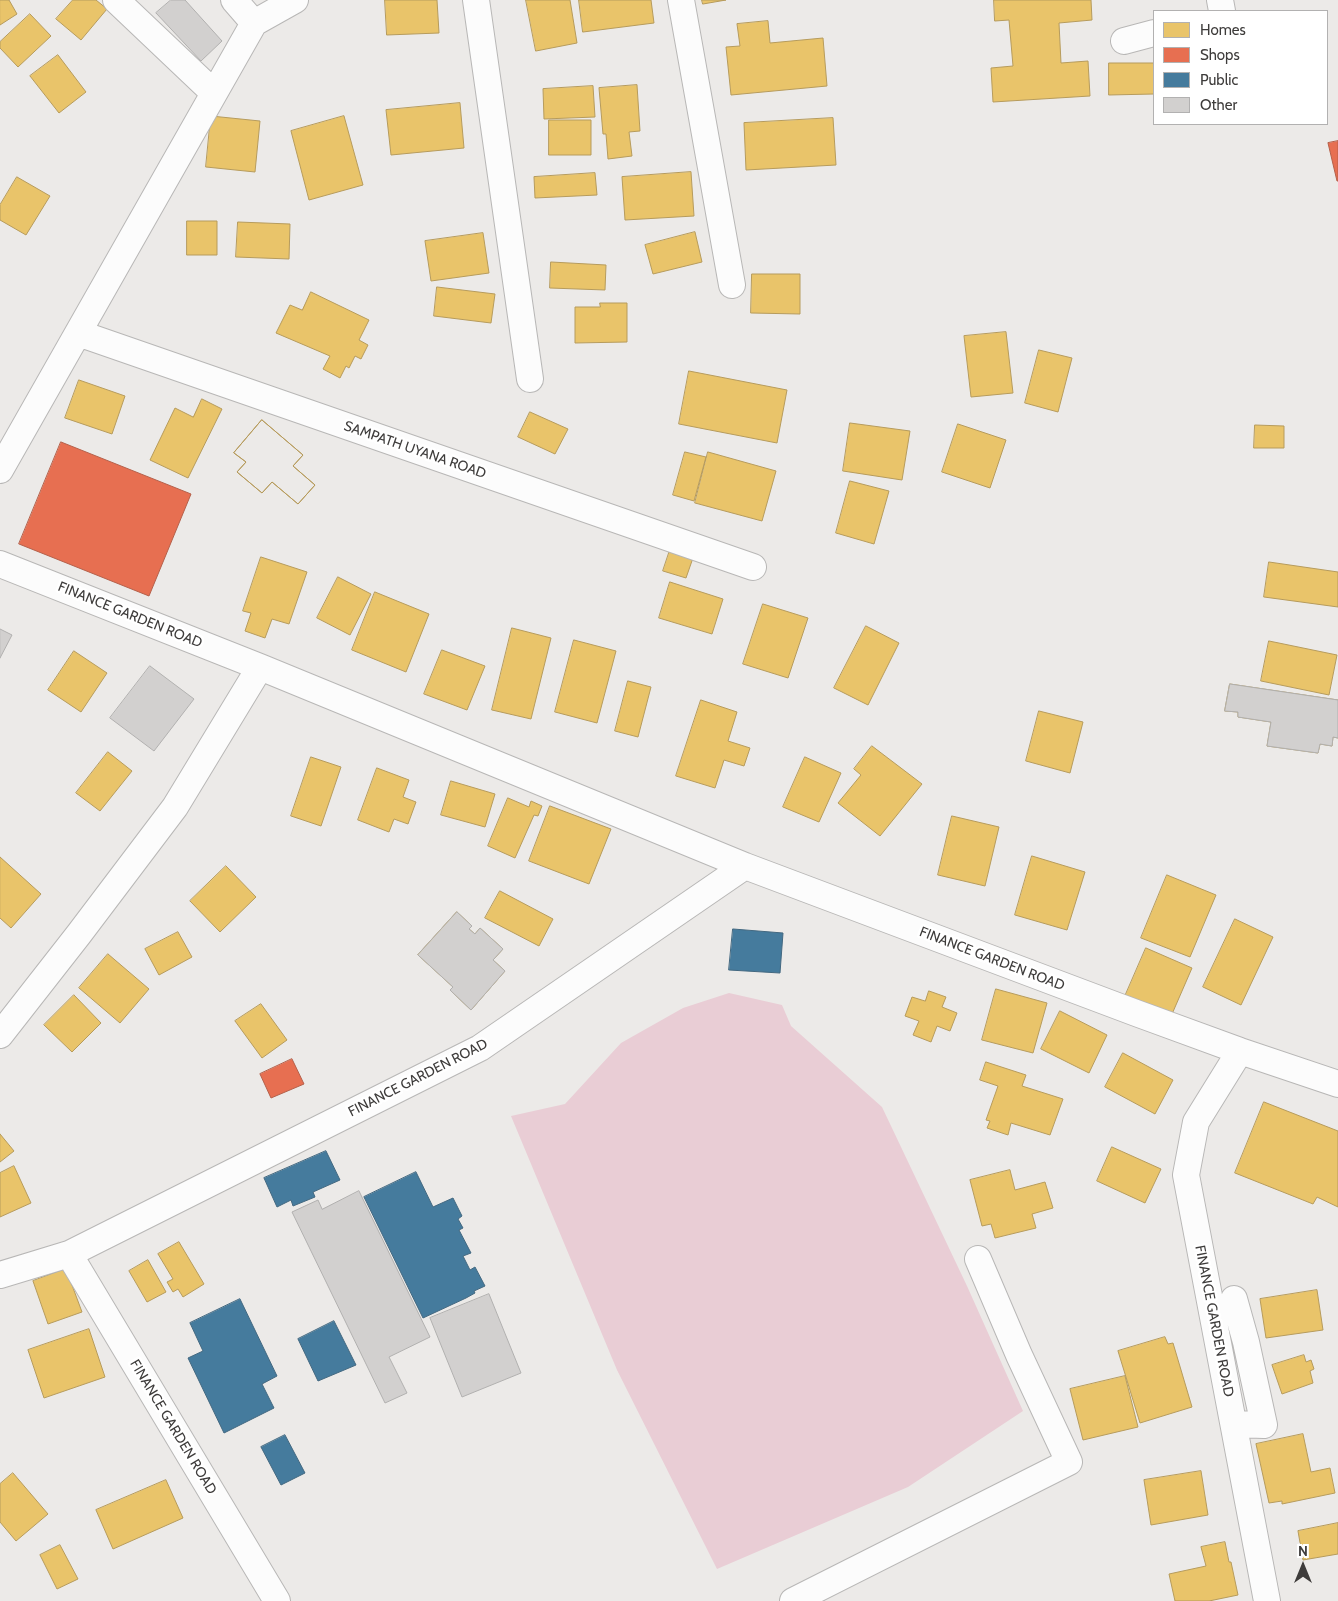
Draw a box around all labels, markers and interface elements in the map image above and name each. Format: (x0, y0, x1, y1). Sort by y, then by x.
legend (1153, 10, 1328, 125)
text: Homes (1200, 21, 1246, 39)
text: Shops (1200, 46, 1240, 64)
text: Public (1200, 71, 1238, 89)
text: Other (1200, 96, 1237, 114)
street label: SAMPATH UYANA ROAD (342, 418, 488, 482)
street label: FINANCE GARDEN ROAD (55, 578, 205, 652)
street label: FINANCE GARDEN ROAD (917, 924, 1067, 994)
street label: FINANCE GARDEN ROAD (346, 1036, 490, 1120)
street label: FINANCE GARDEN ROAD (1191, 1244, 1237, 1398)
street label: FINANCE GARDEN ROAD (126, 1357, 220, 1497)
north arrow (1278, 1541, 1328, 1591)
text: N (1298, 1542, 1308, 1560)

